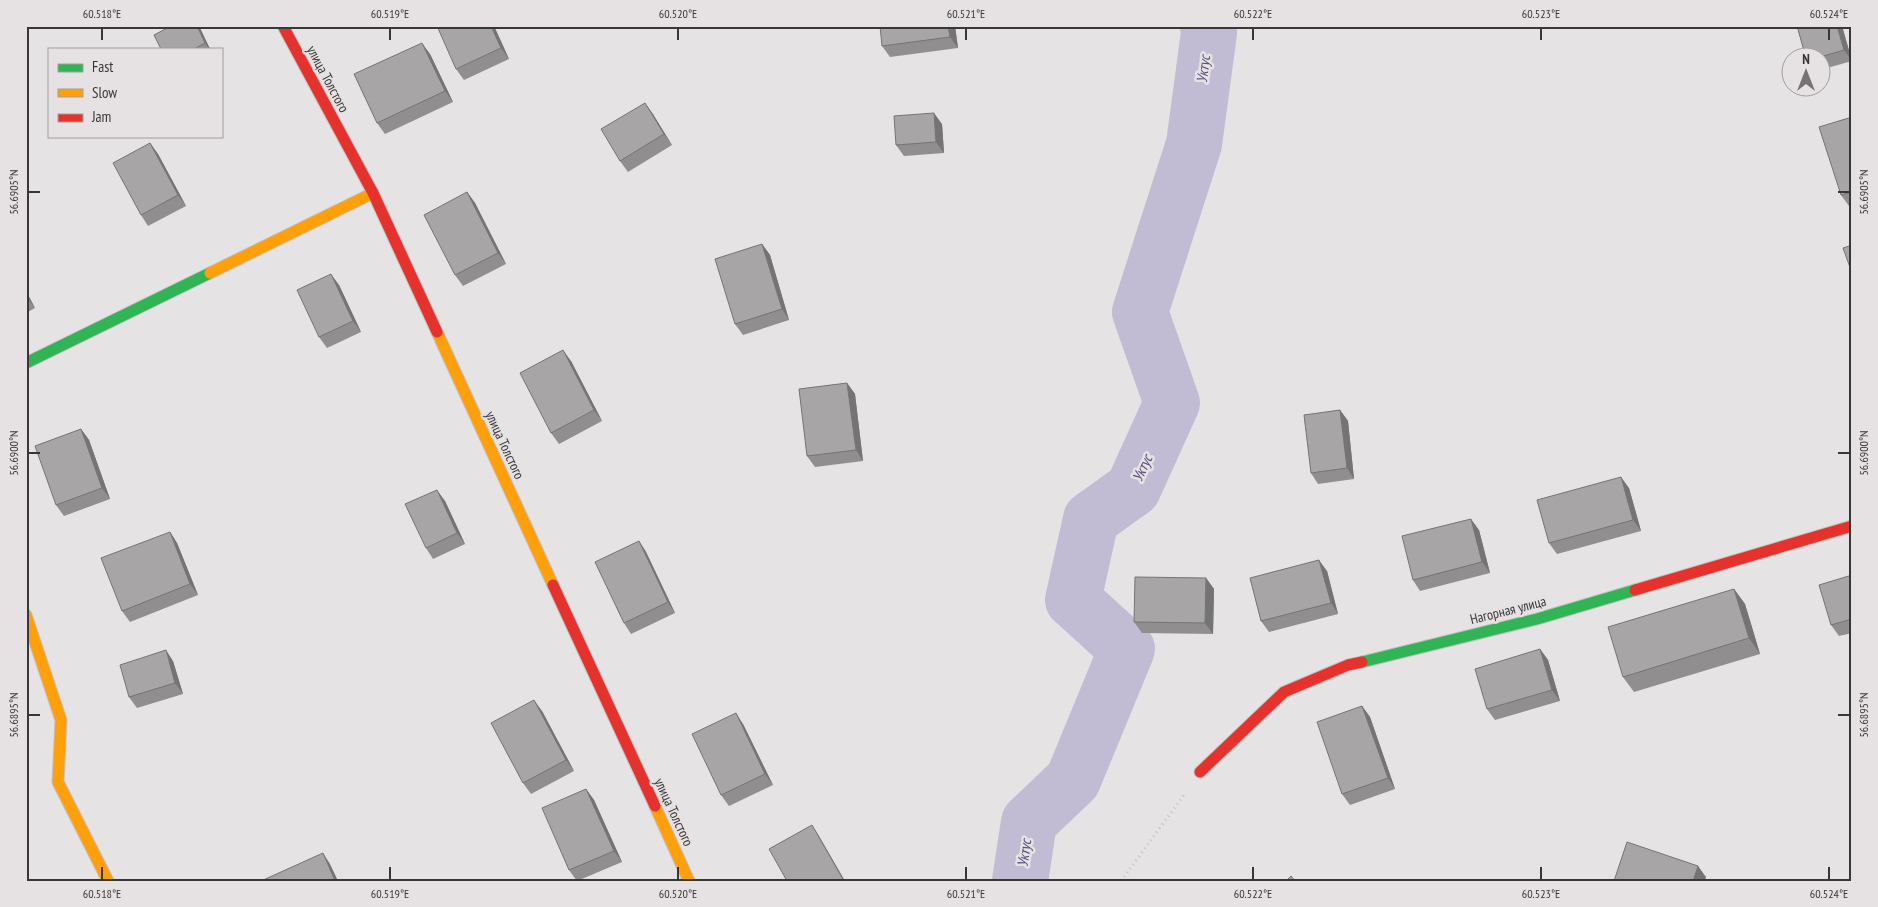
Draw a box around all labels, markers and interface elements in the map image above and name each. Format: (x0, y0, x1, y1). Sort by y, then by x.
text: 60.518°E (83, 6, 121, 21)
text: 60.519°E (371, 6, 409, 21)
text: 60.520°E (659, 6, 697, 21)
text: 60.521°E (947, 6, 985, 21)
text: 60.522°E (1234, 6, 1272, 21)
text: 60.523°E (1522, 6, 1560, 21)
text: 60.524°E (1810, 6, 1848, 21)
street label: улица Толстого (303, 42, 353, 116)
legend (48, 48, 222, 138)
north arrow (1780, 48, 1830, 98)
text: N (1802, 50, 1810, 68)
water label: Уктус (1192, 52, 1214, 84)
text: Fast (92, 57, 113, 76)
text: Slow (92, 83, 117, 102)
text: Jam (91, 107, 111, 126)
text: 56.6905°N (6, 169, 21, 215)
text: 56.6905°N (1856, 169, 1871, 215)
street label: улица Толстого (481, 408, 529, 482)
text: 56.6900°N (6, 430, 21, 476)
text: 56.6900°N (1856, 430, 1871, 476)
water label: Уктус (1128, 450, 1157, 485)
street label: Нагорная улица (1468, 592, 1548, 628)
text: 56.6895°N (6, 692, 21, 738)
text: 56.6895°N (1856, 692, 1871, 738)
street label: улица Толстого (650, 775, 698, 849)
water label: Уктус (1013, 836, 1036, 868)
text: 60.518°E (83, 886, 121, 901)
text: 60.519°E (371, 886, 409, 901)
text: 60.520°E (659, 886, 697, 901)
text: 60.521°E (947, 886, 985, 901)
text: 60.522°E (1234, 886, 1272, 901)
text: 60.523°E (1522, 886, 1560, 901)
text: 60.524°E (1810, 886, 1848, 901)

